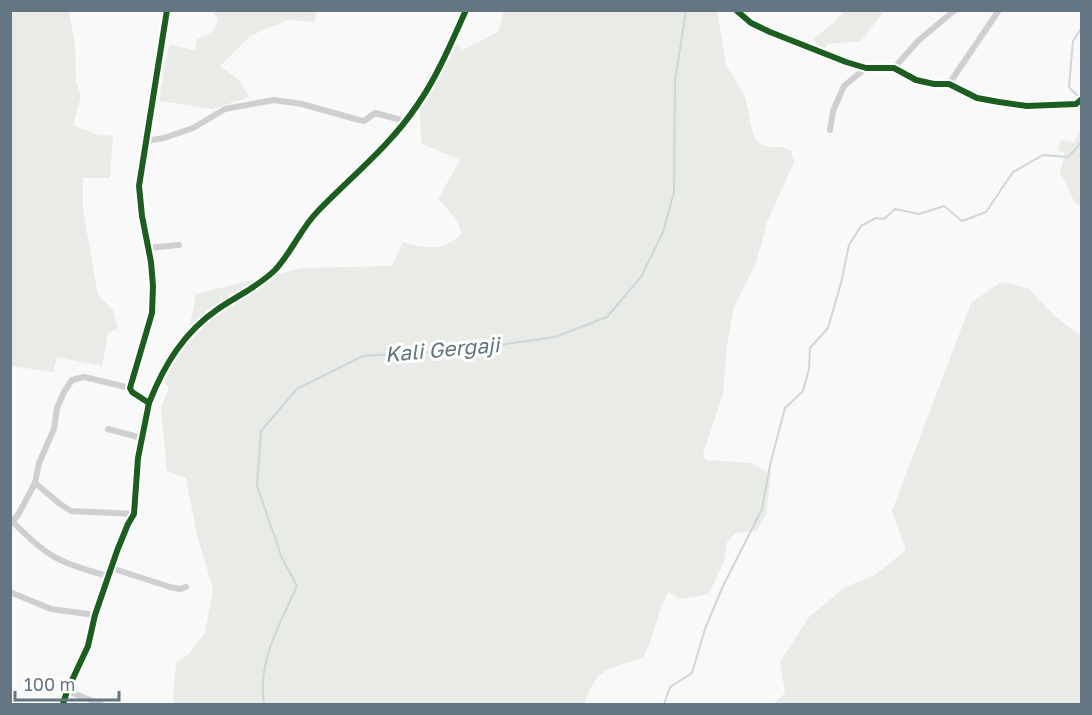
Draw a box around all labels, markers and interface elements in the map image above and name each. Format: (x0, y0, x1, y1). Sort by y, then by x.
water label: Kali Gergaji (384, 331, 503, 367)
scale bar (15, 664, 118, 702)
text: 100 m (24, 673, 75, 695)

